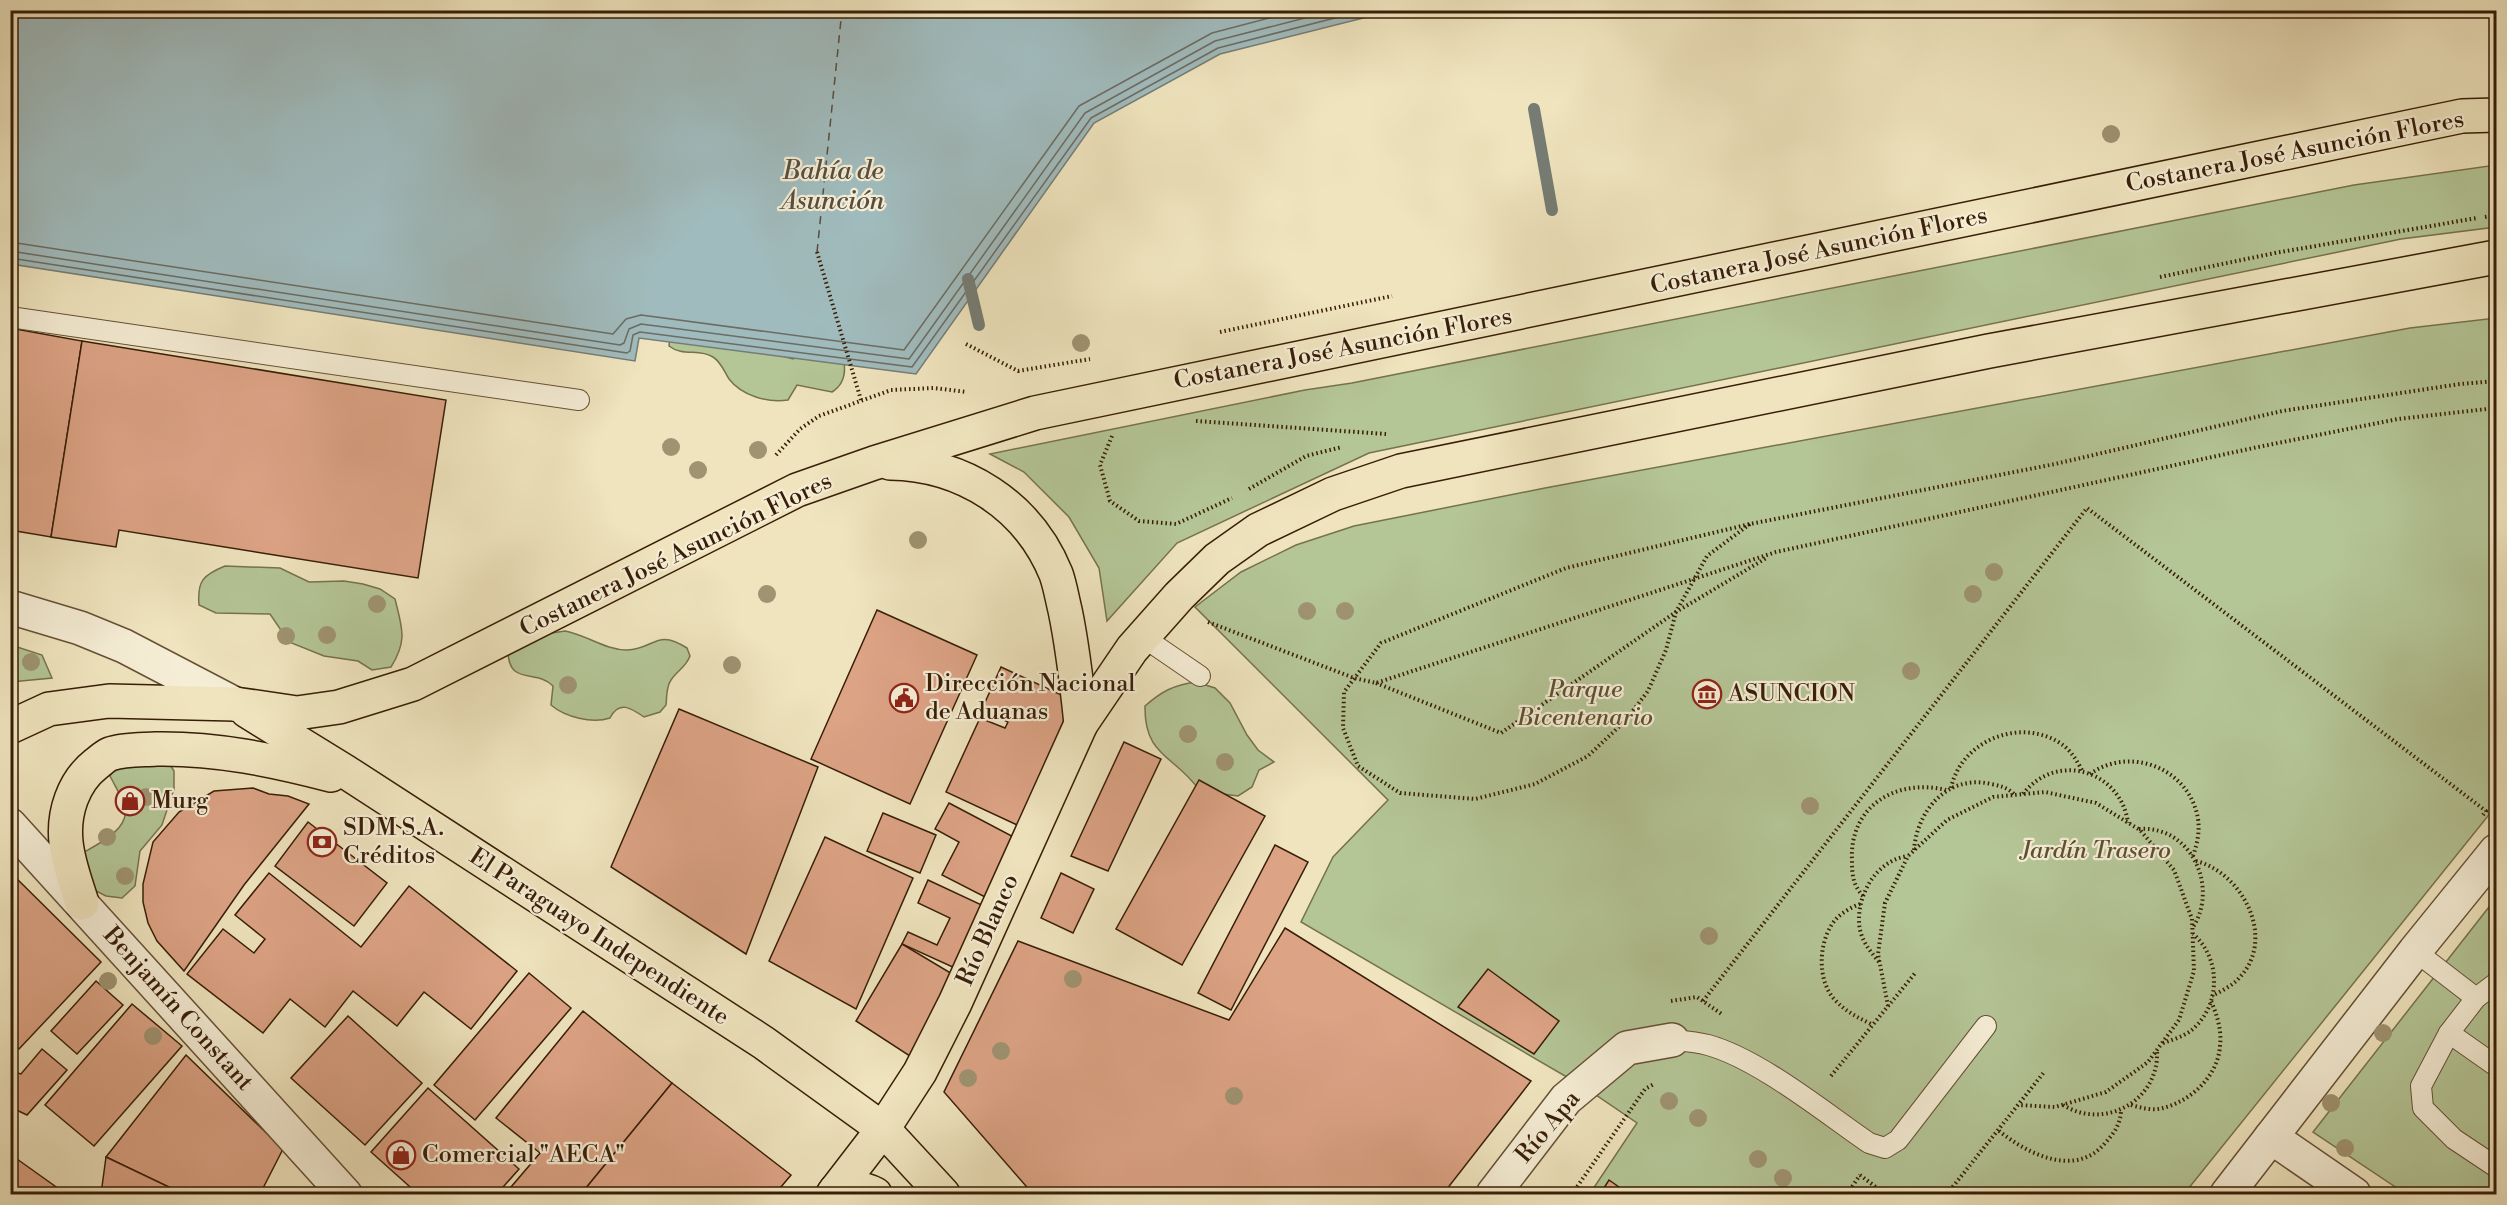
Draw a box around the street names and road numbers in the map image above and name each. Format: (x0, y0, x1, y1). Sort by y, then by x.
street label: Costanera José Asunción Flores (2123, 104, 2467, 200)
street label: Costanera José Asunción Flores (1648, 201, 1990, 301)
street label: Costanera José Asunción Flores (1171, 301, 1515, 397)
street label: Costanera José Asunción Flores (515, 466, 837, 644)
street label: El Paraguayo Independiente (463, 842, 735, 1032)
street label: Río Blanco (950, 870, 1026, 990)
street label: Benjamín Constant (96, 920, 260, 1098)
street label: Río Apa (1509, 1084, 1587, 1169)

